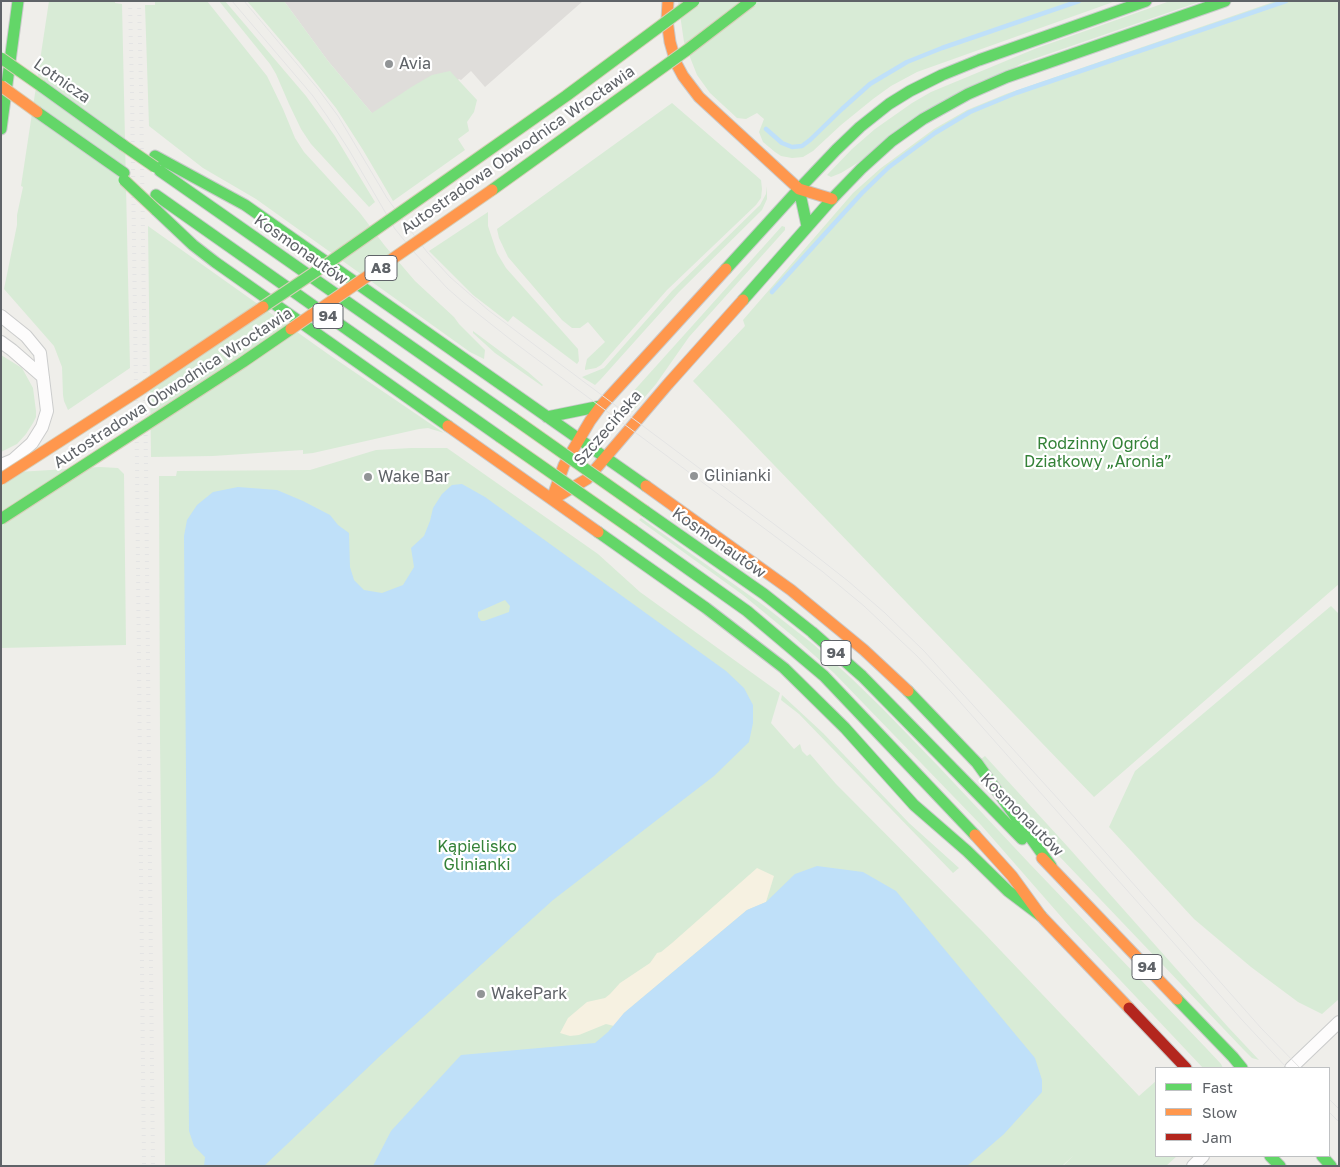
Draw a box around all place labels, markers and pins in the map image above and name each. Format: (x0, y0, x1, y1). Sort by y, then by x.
place label: Avia (399, 54, 431, 74)
marker: Avia (383, 58, 395, 70)
place label: Glinianki (704, 466, 771, 486)
place label: Wake Bar (378, 467, 450, 487)
marker: Glinianki (688, 470, 700, 482)
marker: Wake Bar (362, 471, 374, 483)
place label: WakePark (491, 984, 567, 1004)
marker: WakePark (475, 988, 487, 1000)

